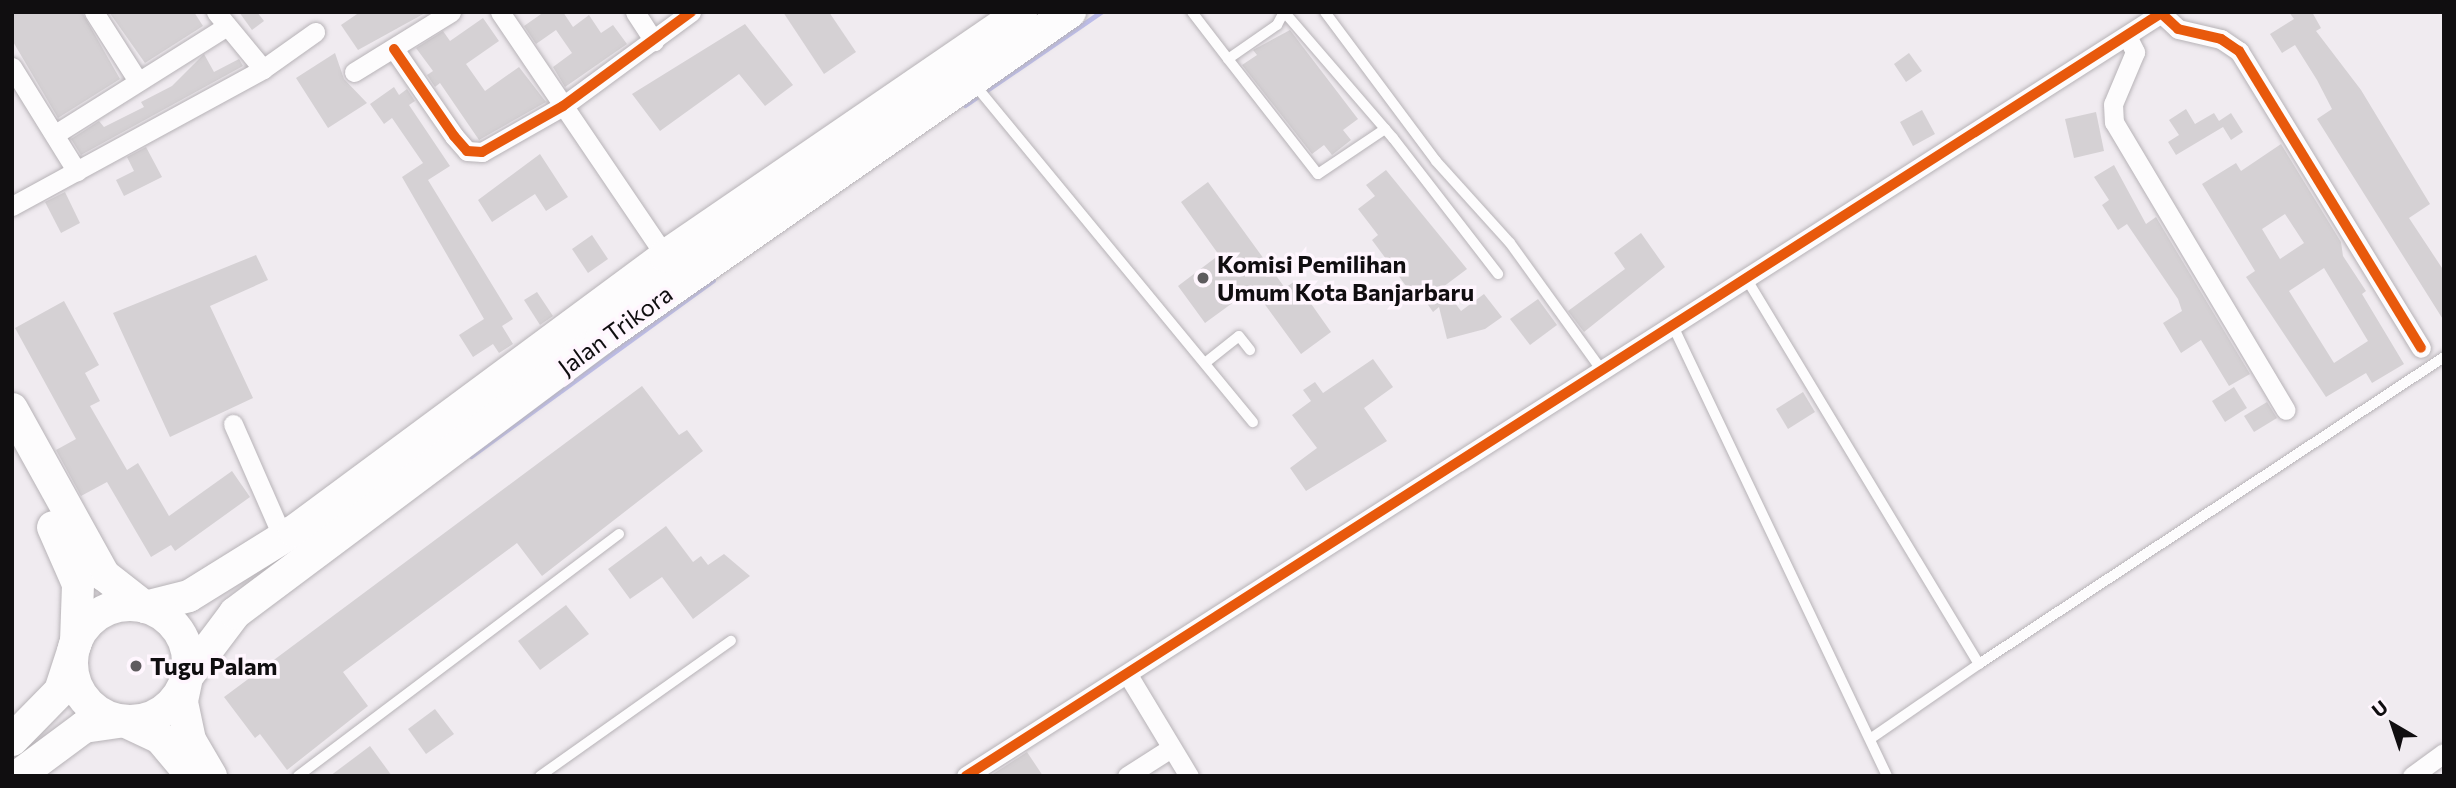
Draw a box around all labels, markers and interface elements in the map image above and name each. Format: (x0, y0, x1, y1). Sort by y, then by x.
place label: Komisi Pemilihan Umum Kota Banjarbaru (1217, 250, 1474, 306)
marker: Komisi Pemilihan Umum Kota Banjarbaru (1195, 270, 1211, 286)
street label: Jalan Trikora (552, 279, 678, 381)
place label: Tugu Palam (150, 652, 277, 680)
marker: Tugu Palam (128, 658, 144, 674)
north arrow (2358, 690, 2428, 760)
text: U (2367, 695, 2392, 722)

